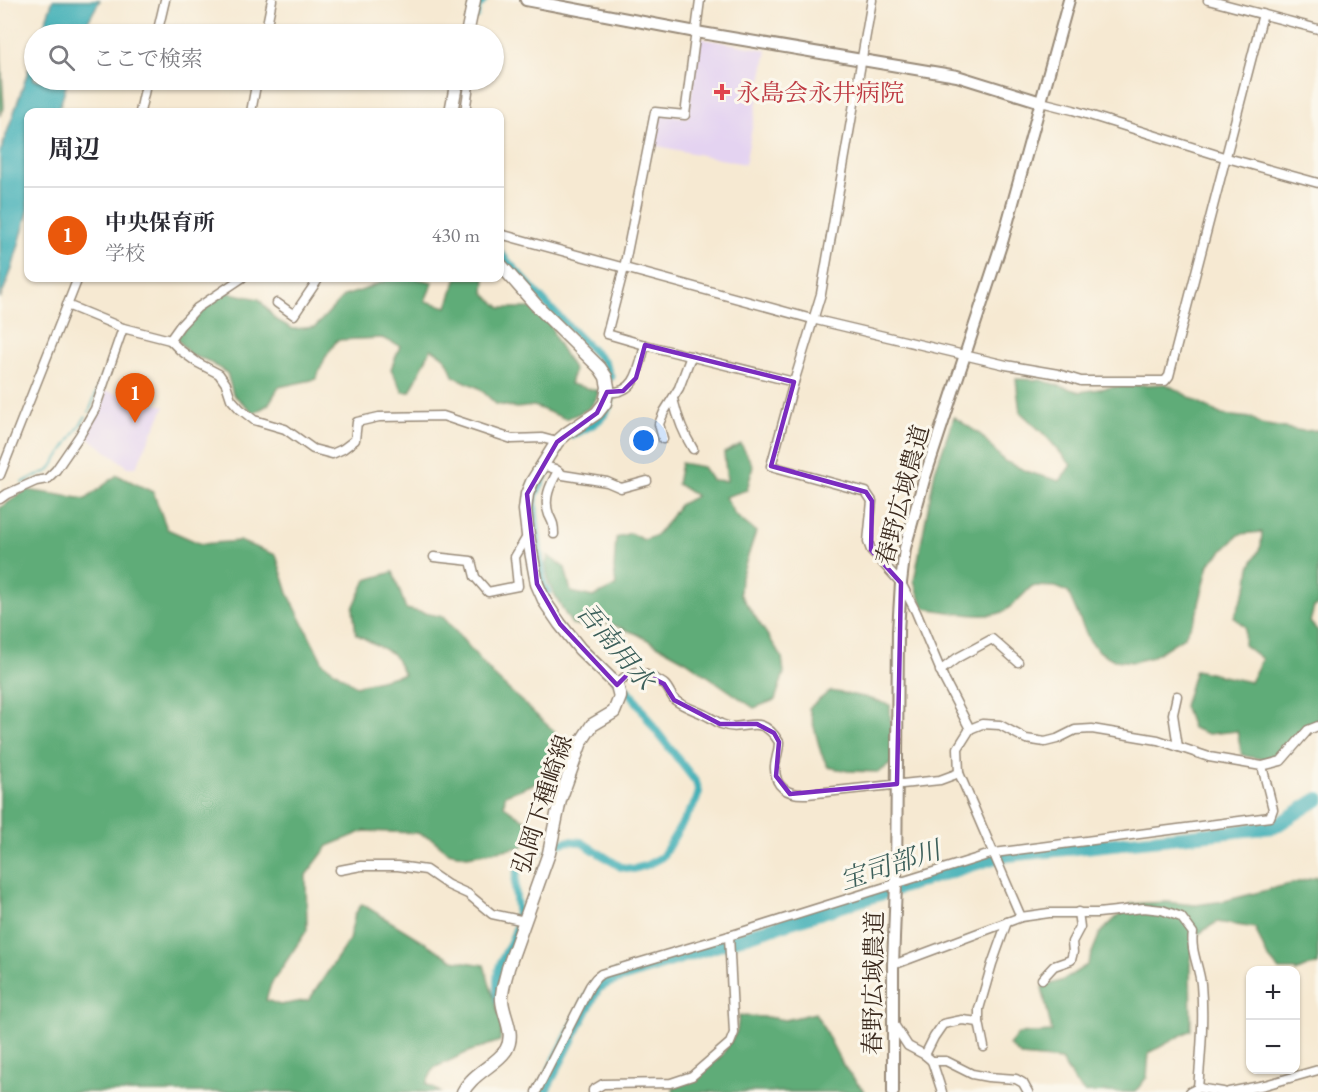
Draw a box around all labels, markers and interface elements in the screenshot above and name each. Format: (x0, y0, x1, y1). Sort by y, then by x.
search box (24, 24, 504, 90)
icon: search (45, 41, 78, 74)
text: ここで検索 (93, 44, 203, 73)
place label: 永島会永井病院 (736, 77, 904, 108)
marker: 永島会永井病院 (713, 83, 731, 101)
text: 周辺 (48, 132, 100, 166)
text: 中央保育所 (105, 208, 215, 237)
text: 1 (62, 222, 73, 248)
text: 430 m (432, 222, 480, 248)
text: 学校 (105, 240, 145, 266)
pin: 1 (116, 374, 154, 423)
street label: 春野広域農道 (868, 421, 936, 569)
your location (629, 426, 658, 455)
water label: 吾南用水 (570, 595, 664, 699)
street label: 弘岡下種崎線 (505, 731, 579, 877)
water label: 宝司部川 (835, 832, 948, 897)
street label: 春野広域農道 (856, 911, 890, 1055)
map controls (1246, 966, 1300, 1074)
button: + (1246, 966, 1300, 1020)
button: − (1246, 1020, 1300, 1074)

